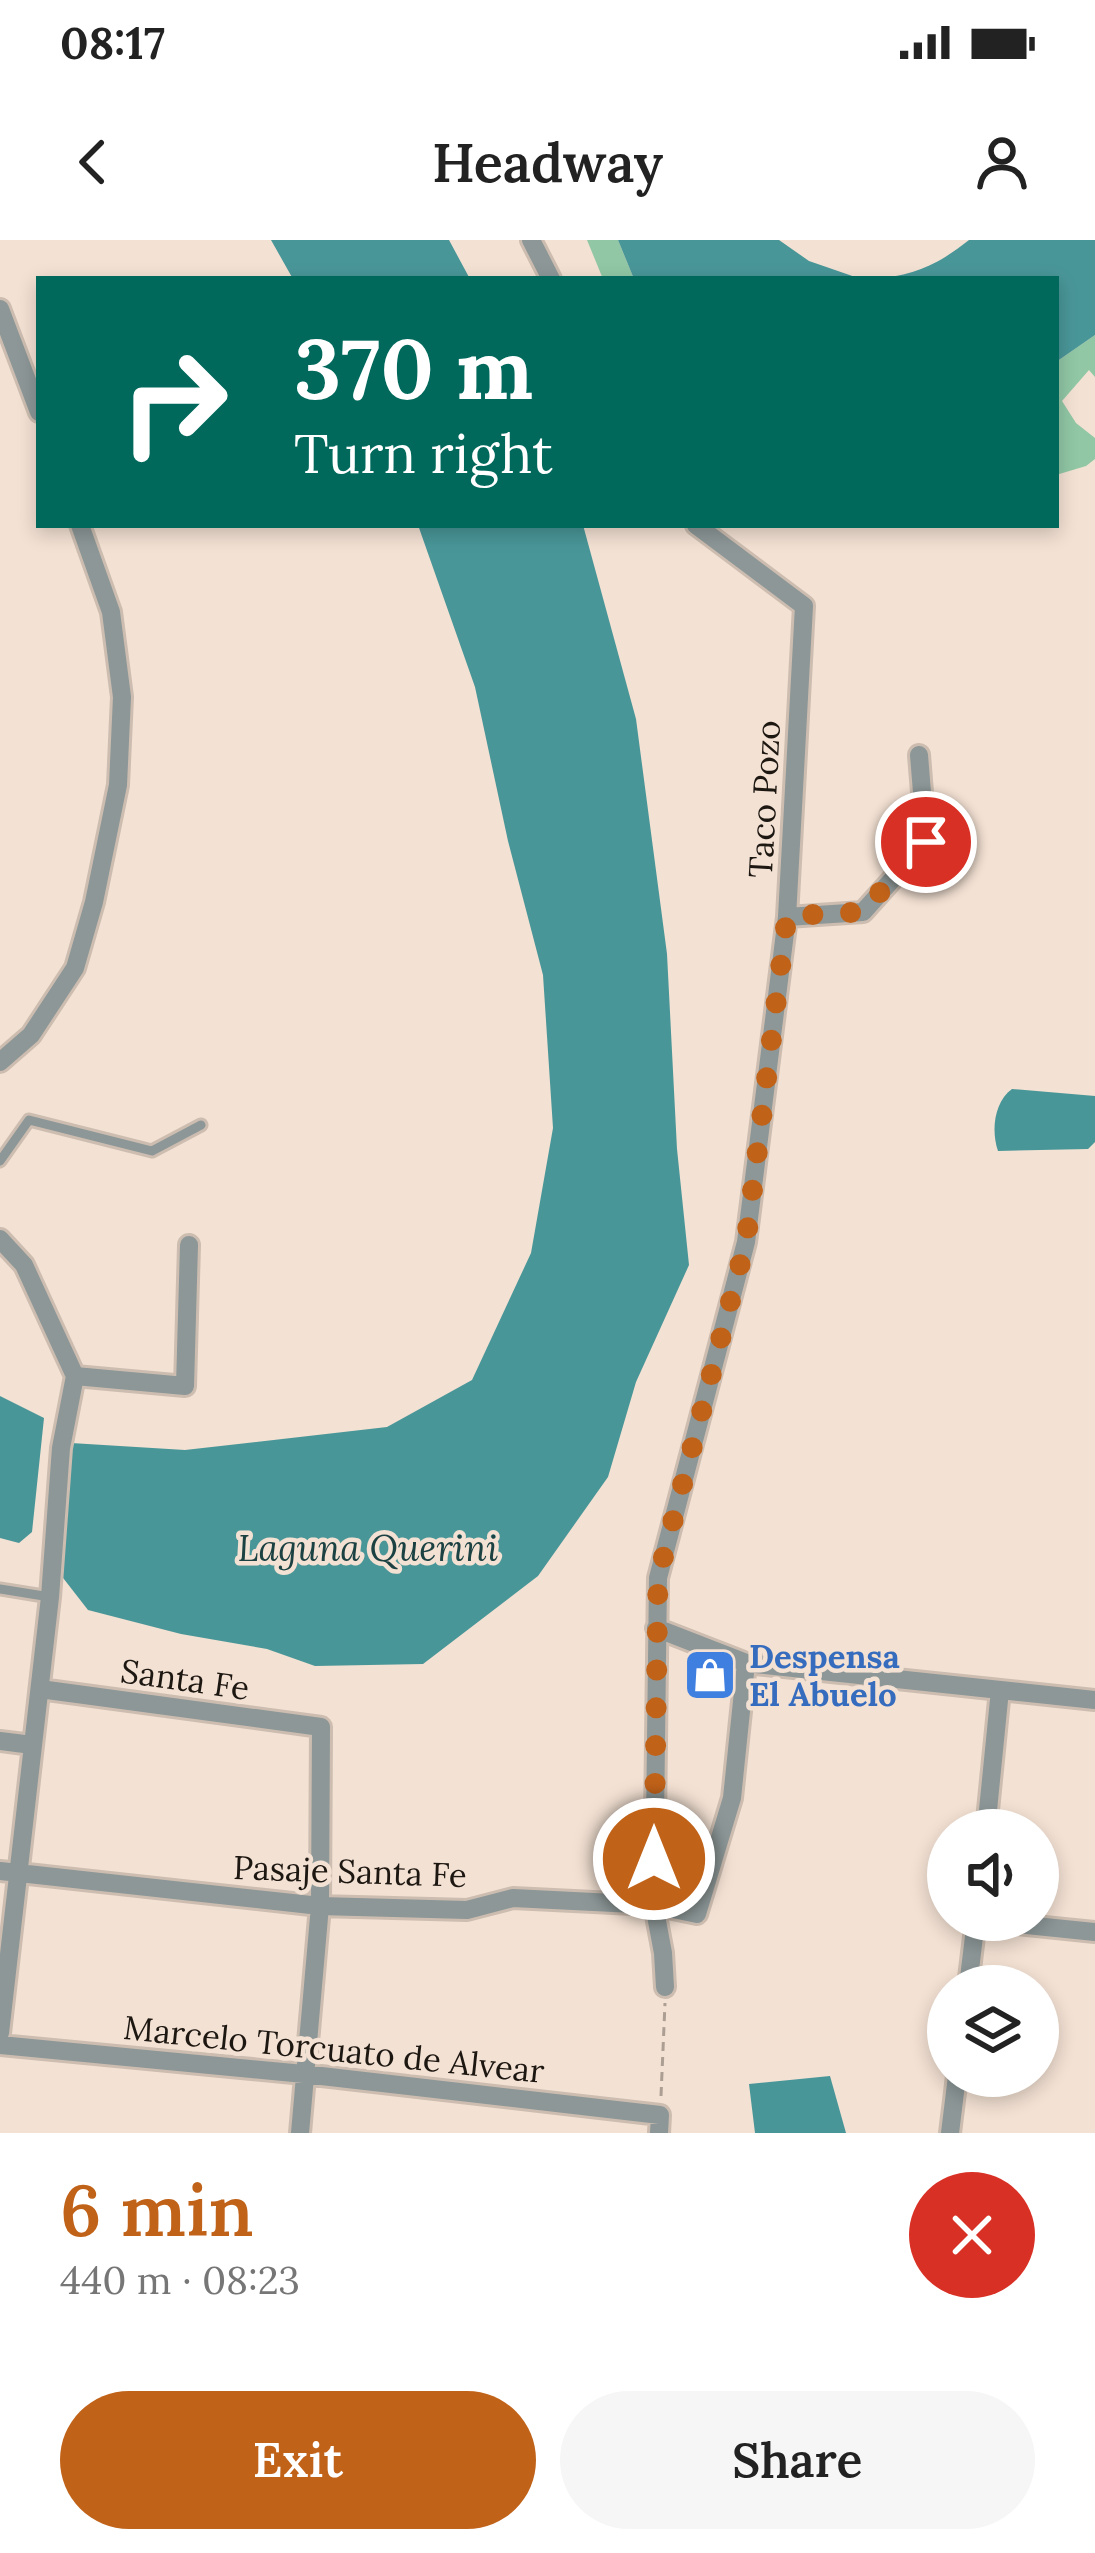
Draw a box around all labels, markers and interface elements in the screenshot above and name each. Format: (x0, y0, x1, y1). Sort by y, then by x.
text: 08:17 (60, 14, 165, 71)
text: Headway (432, 128, 663, 197)
icon: back (60, 129, 126, 195)
icon: person (969, 129, 1035, 195)
text: 370 m (294, 314, 533, 422)
icon: right (96, 324, 252, 480)
text: Turn right (294, 419, 553, 488)
street label: Taco Pozo (739, 719, 789, 879)
pin (875, 791, 977, 893)
icon: arrive (893, 809, 959, 875)
water label: Laguna Querini (238, 1525, 499, 1571)
place label: Despensa El Abuelo (749, 1635, 900, 1715)
shop icon: Despensa El Abuelo (682, 1647, 738, 1703)
street label: Santa Fe (118, 1649, 252, 1709)
position arrow (591, 1796, 717, 1922)
map controls (927, 1809, 1059, 2097)
button: sound (927, 1809, 1059, 1941)
street label: Pasaje Santa Fe (232, 1846, 468, 1896)
button: layers (927, 1965, 1059, 2097)
street label: Marcelo Torcuato de Alvear (122, 2006, 547, 2092)
text: 6 min (60, 2164, 254, 2256)
button: close (909, 2172, 1035, 2298)
text: 440 m · 08:23 (60, 2255, 300, 2305)
button: Exit (60, 2391, 536, 2529)
button: Share (560, 2391, 1035, 2529)

